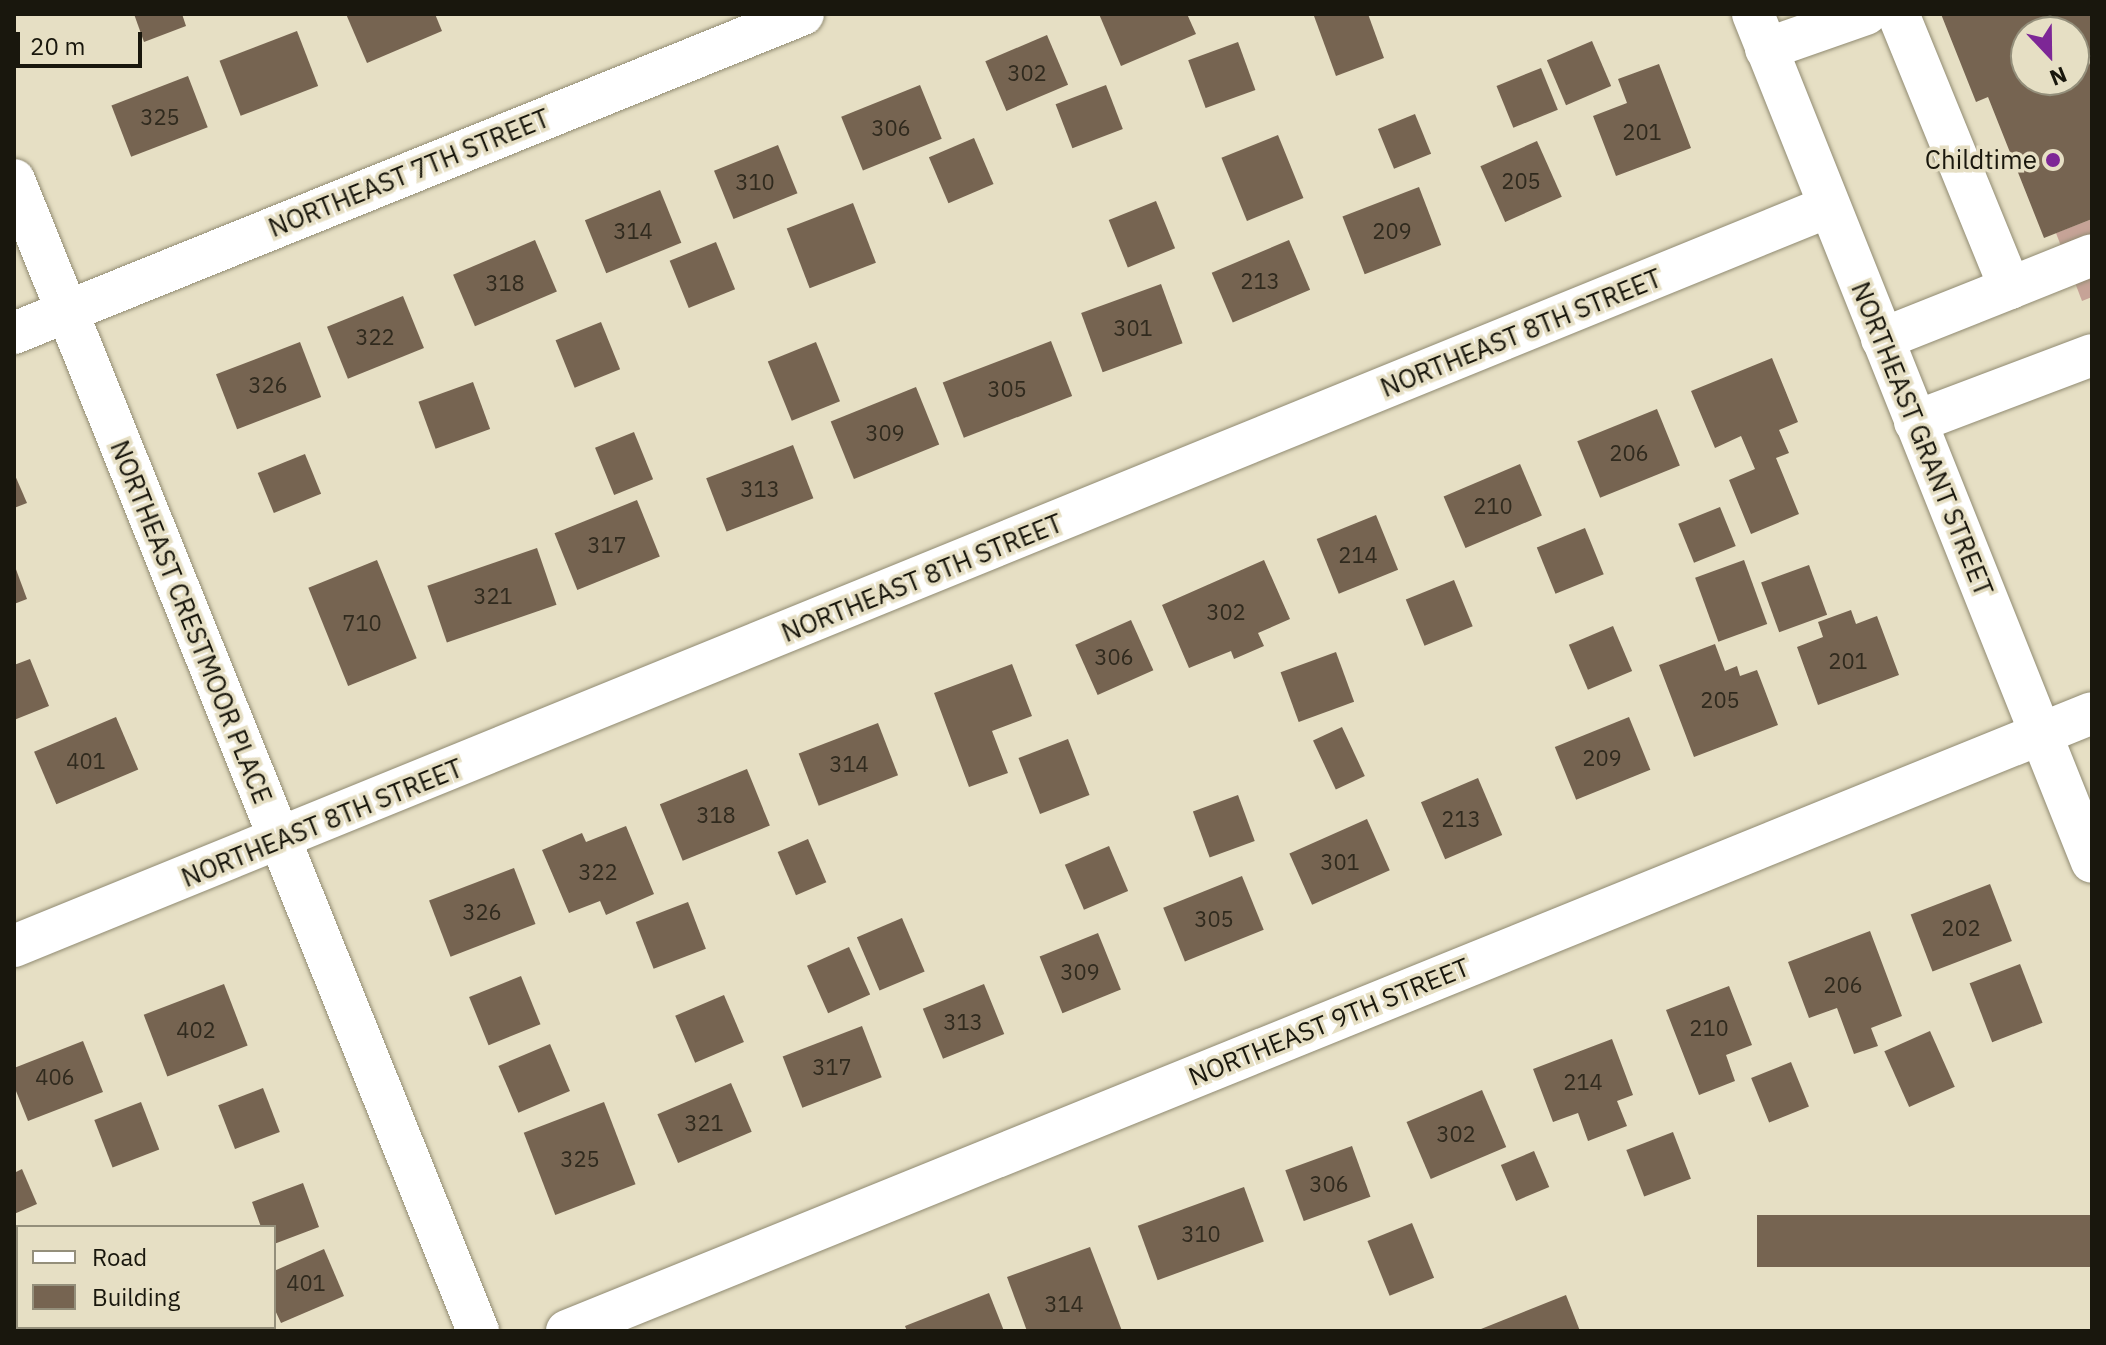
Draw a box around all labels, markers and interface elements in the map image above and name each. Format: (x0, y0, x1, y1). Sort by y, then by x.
scale bar (20, 16, 146, 66)
north arrow (2010, 16, 2090, 96)
text: 20 m (30, 30, 85, 62)
house number: 302 (1007, 60, 1047, 86)
text: N (2046, 60, 2071, 93)
street label: NORTHEAST 7TH STREET (264, 102, 554, 244)
house number: 325 (140, 104, 180, 130)
house number: 306 (871, 115, 911, 141)
house number: 201 (1622, 119, 1662, 145)
place label: Childtime (1925, 144, 2037, 176)
marker: Childtime (2044, 151, 2062, 169)
house number: 205 (1501, 168, 1541, 194)
house number: 310 (735, 169, 775, 195)
house number: 314 (613, 218, 653, 244)
house number: 209 (1372, 218, 1412, 244)
street label: NORTHEAST 8TH STREET (1376, 262, 1666, 404)
house number: 213 (1240, 268, 1280, 294)
house number: 318 (485, 270, 525, 296)
street label: NORTHEAST GRANT STREET (1845, 277, 1999, 601)
house number: 301 (1113, 315, 1153, 341)
house number: 322 (355, 324, 395, 350)
house number: 326 (248, 372, 288, 398)
house number: 305 (987, 376, 1027, 402)
house number: 309 (865, 420, 905, 446)
street label: NORTHEAST CRESTMOOR PLACE (104, 436, 278, 808)
house number: 206 (1609, 440, 1649, 466)
house number: 313 (740, 476, 780, 502)
house number: 210 (1473, 493, 1513, 519)
street label: NORTHEAST 8TH STREET (777, 507, 1067, 649)
house number: 317 (587, 532, 627, 558)
house number: 214 (1338, 542, 1378, 568)
house number: 321 (473, 583, 513, 609)
house number: 302 (1206, 599, 1246, 625)
house number: 710 (342, 610, 382, 636)
house number: 306 (1094, 644, 1134, 670)
house number: 201 (1828, 648, 1868, 674)
house number: 205 (1700, 687, 1740, 713)
house number: 209 (1582, 745, 1622, 771)
house number: 401 (66, 748, 106, 774)
house number: 314 (829, 751, 869, 777)
street label: NORTHEAST 8TH STREET (177, 752, 467, 894)
house number: 318 (696, 802, 736, 828)
house number: 213 (1441, 806, 1481, 832)
house number: 301 (1320, 849, 1360, 875)
house number: 322 (578, 859, 618, 885)
house number: 326 (462, 899, 502, 925)
house number: 305 (1194, 906, 1234, 932)
house number: 202 (1941, 915, 1981, 941)
street label: NORTHEAST 9TH STREET (1184, 951, 1474, 1093)
house number: 309 (1060, 959, 1100, 985)
house number: 206 (1823, 972, 1863, 998)
house number: 313 (943, 1009, 983, 1035)
house number: 210 (1689, 1015, 1729, 1041)
house number: 402 (176, 1017, 216, 1043)
house number: 317 (812, 1054, 852, 1080)
house number: 406 (35, 1064, 75, 1090)
house number: 214 (1563, 1069, 1603, 1095)
house number: 321 (684, 1110, 724, 1136)
house number: 302 (1436, 1121, 1476, 1147)
house number: 325 (560, 1146, 600, 1172)
house number: 306 (1309, 1171, 1349, 1197)
house number: 310 (1181, 1221, 1221, 1247)
legend (16, 1225, 276, 1329)
text: Road (92, 1241, 147, 1273)
house number: 401 (286, 1270, 326, 1296)
text: Building (92, 1281, 180, 1313)
house number: 314 (1044, 1291, 1084, 1317)

